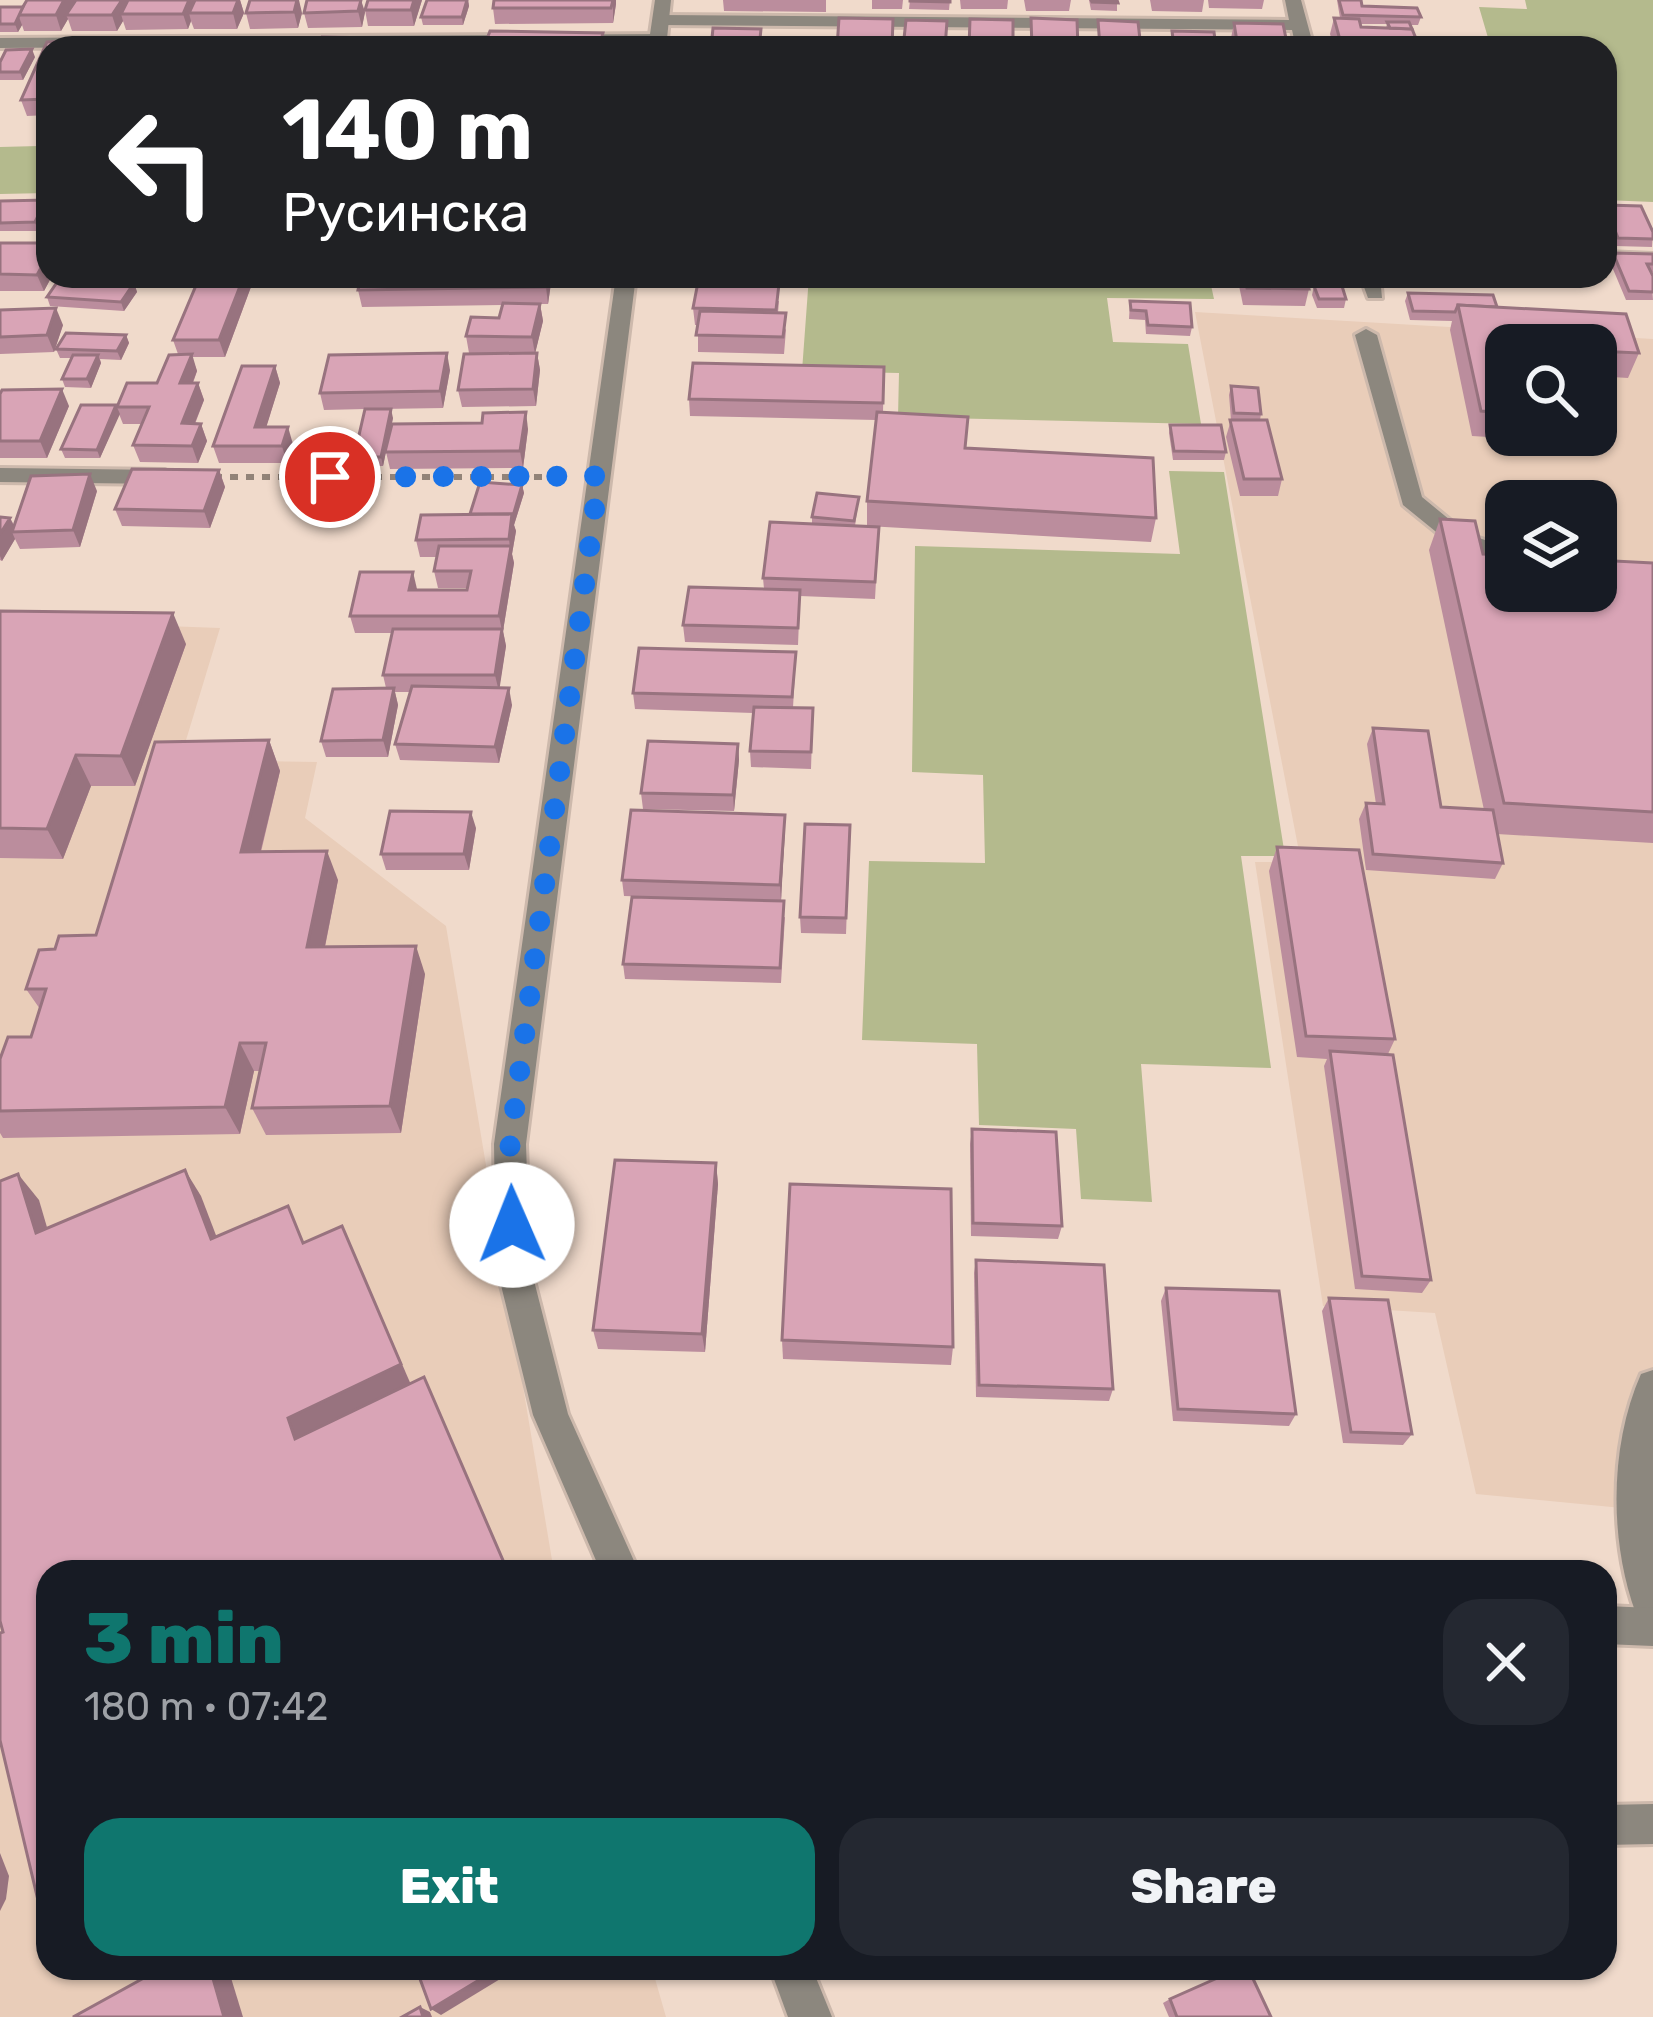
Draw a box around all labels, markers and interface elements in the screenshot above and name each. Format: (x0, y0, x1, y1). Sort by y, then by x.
text: 140 m (282, 80, 533, 180)
icon: left (84, 84, 240, 240)
text: Русинска (282, 181, 529, 245)
map controls (1485, 324, 1617, 612)
button: search (1485, 324, 1617, 456)
pin (279, 426, 381, 528)
icon: arrive (297, 444, 363, 510)
button: layers (1485, 480, 1617, 612)
position arrow (449, 1162, 575, 1288)
text: 3 min (84, 1596, 284, 1681)
button: close (1443, 1599, 1569, 1725)
text: 180 m · 07:42 (84, 1684, 328, 1730)
button: Exit (84, 1818, 815, 1956)
button: Share (839, 1818, 1569, 1956)

